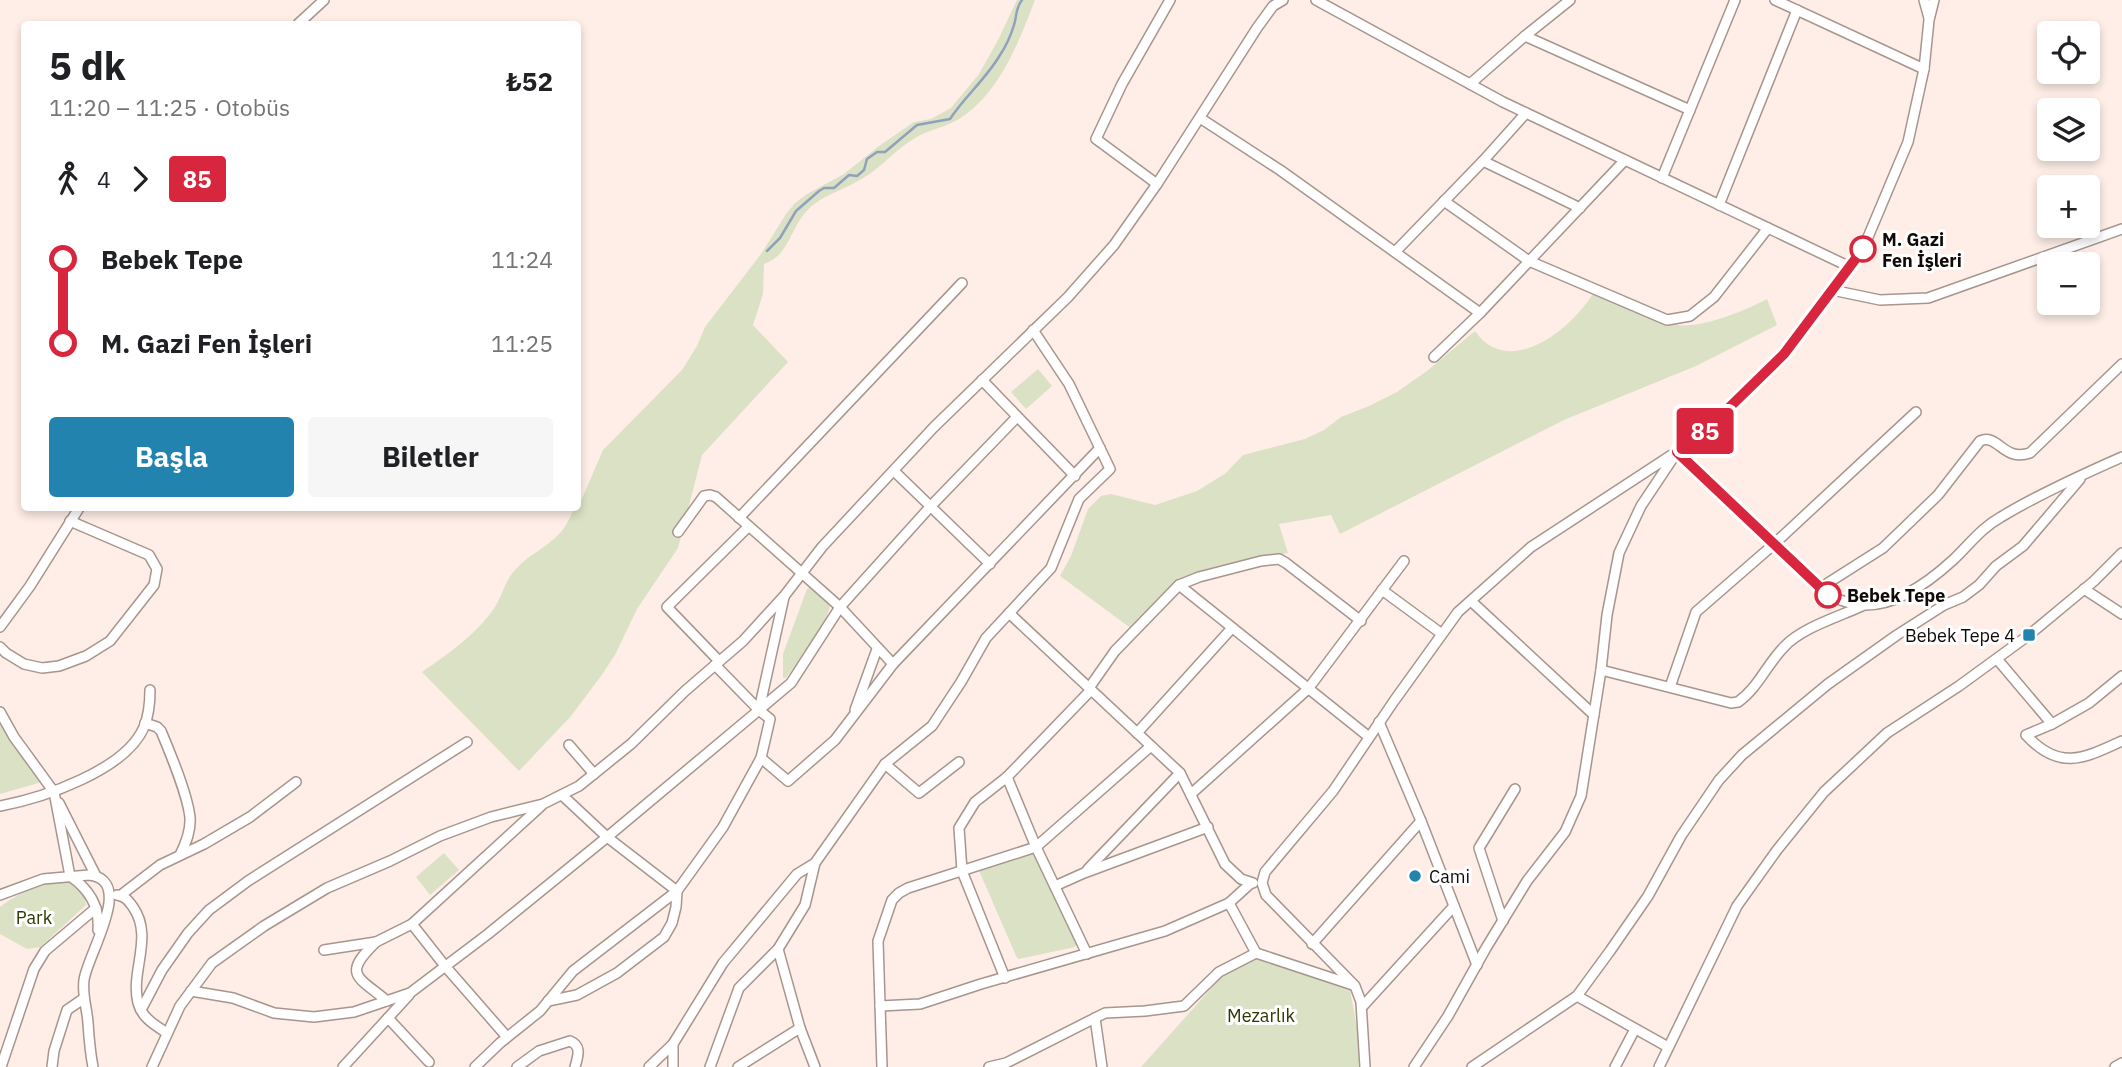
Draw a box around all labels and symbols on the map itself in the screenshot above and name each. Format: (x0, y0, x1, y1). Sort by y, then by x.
place label: M. Gazi Fen İşleri (1882, 228, 1962, 272)
marker: M. Gazi Fen İşleri (1850, 236, 1876, 262)
line badge: 85 (1674, 408, 1736, 454)
marker: Bebek Tepe (1815, 582, 1841, 608)
place label: Bebek Tepe (1847, 584, 1945, 607)
place label: Bebek Tepe 4 (1905, 624, 2015, 647)
marker: Bebek Tepe 4 (2021, 627, 2037, 643)
place label: Cami (1429, 865, 1470, 888)
marker: Cami (1407, 868, 1423, 884)
park label: Park (16, 906, 53, 929)
park label: Mezarlık (1227, 1004, 1295, 1027)

